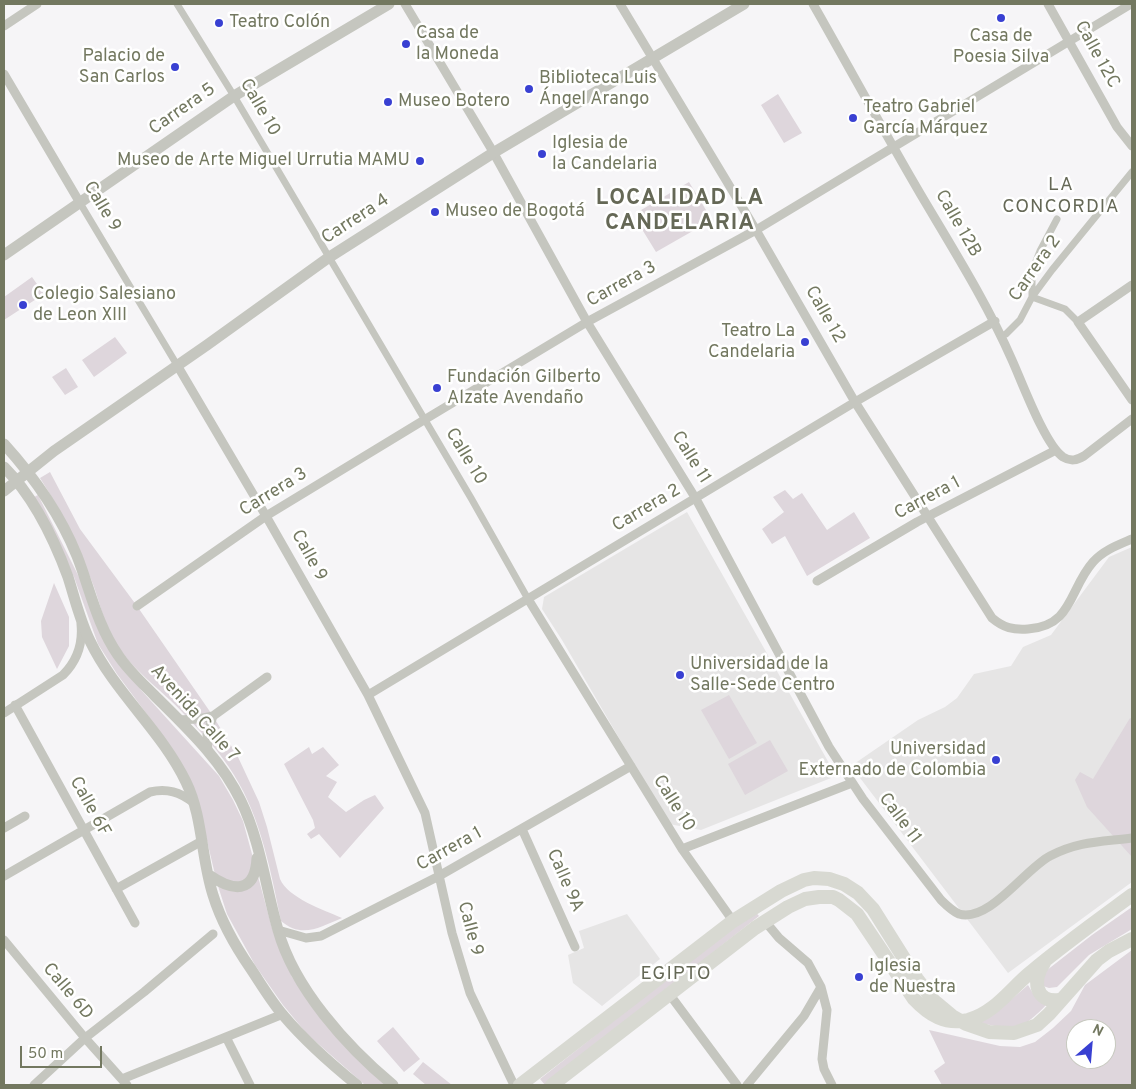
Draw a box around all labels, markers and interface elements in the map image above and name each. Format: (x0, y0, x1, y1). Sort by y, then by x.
place label: Teatro Colón (229, 12, 330, 34)
marker: Casa de Poesia Silva (995, 12, 1007, 24)
marker: Teatro Colón (213, 17, 225, 29)
street label: Calle 12C (1069, 17, 1123, 93)
place label: Casa de la Moneda (416, 23, 499, 66)
place label: Casa de Poesia Silva (953, 26, 1049, 68)
marker: Casa de la Moneda (400, 38, 412, 50)
place label: Palacio de San Carlos (79, 46, 165, 88)
marker: Palacio de San Carlos (169, 61, 181, 73)
place label: Biblioteca Luis Ángel Arango (539, 68, 657, 110)
street label: Calle 10 (234, 75, 284, 141)
street label: Carrera 5 (146, 79, 220, 141)
marker: Biblioteca Luis Ángel Arango (523, 83, 535, 95)
place label: Museo Botero (398, 91, 510, 113)
marker: Museo Botero (382, 96, 394, 108)
place label: Teatro Gabriel García Márquez (863, 97, 988, 140)
marker: Teatro Gabriel García Márquez (847, 112, 859, 124)
place label: Iglesia de la Candelaria (552, 133, 657, 176)
marker: Iglesia de la Candelaria (536, 148, 548, 160)
place label: Museo de Arte Miguel Urrutia MAMU (117, 150, 410, 172)
marker: Museo de Arte Miguel Urrutia MAMU (414, 155, 426, 167)
district label: LA CONCORDIA (1001, 175, 1121, 219)
street label: Calle 9 (78, 178, 124, 236)
district label: LOCALIDAD LA CANDELARIA (594, 187, 766, 238)
street label: Calle 12B (929, 187, 985, 261)
street label: Carrera 4 (318, 190, 394, 250)
place label: Museo de Bogotá (445, 201, 585, 223)
marker: Museo de Bogotá (429, 206, 441, 218)
street label: Carrera 2 (1005, 232, 1067, 306)
street label: Carrera 3 (584, 257, 660, 313)
street label: Calle 12 (799, 283, 849, 347)
place label: Colegio Salesiano de Leon XIII (33, 284, 176, 326)
marker: Colegio Salesiano de Leon XIII (17, 299, 29, 311)
place label: Teatro La Candelaria (708, 321, 795, 364)
marker: Teatro La Candelaria (799, 336, 811, 348)
place label: Fundación Gilberto Alzate Avendaño (447, 367, 601, 409)
marker: Fundación Gilberto Alzate Avendaño (431, 382, 443, 394)
street label: Calle 10 (440, 425, 490, 489)
street label: Calle 11 (666, 428, 714, 488)
street label: Carrera 3 (236, 464, 312, 522)
street label: Carrera 1 (891, 473, 965, 525)
street label: Carrera 2 (609, 480, 685, 538)
street label: Calle 9 (285, 527, 331, 585)
place label: Universidad de la Salle-Sede Centro (690, 654, 835, 696)
street label: Avenida Calle 7 (145, 661, 243, 767)
marker: Universidad de la Salle-Sede Centro (674, 669, 686, 681)
place label: Universidad Externado de Colombia (798, 739, 986, 782)
marker: Universidad Externado de Colombia (990, 754, 1002, 766)
street label: Calle 10 (647, 772, 699, 836)
street label: Calle 6F (64, 773, 114, 841)
street label: Calle 11 (873, 789, 925, 849)
street label: Carrera 1 (413, 823, 487, 877)
street label: Calle 9A (541, 846, 587, 916)
street label: Calle 9 (451, 900, 487, 958)
place label: Iglesia de Nuestra (869, 956, 956, 999)
street label: Calle 6D (37, 959, 97, 1025)
district label: EGIPTO (640, 964, 712, 986)
marker: Iglesia de Nuestra (853, 971, 865, 983)
north arrow (1066, 1019, 1116, 1069)
text: N (1089, 1021, 1106, 1041)
scale bar (22, 1036, 105, 1068)
text: 50 m (28, 1045, 63, 1064)

